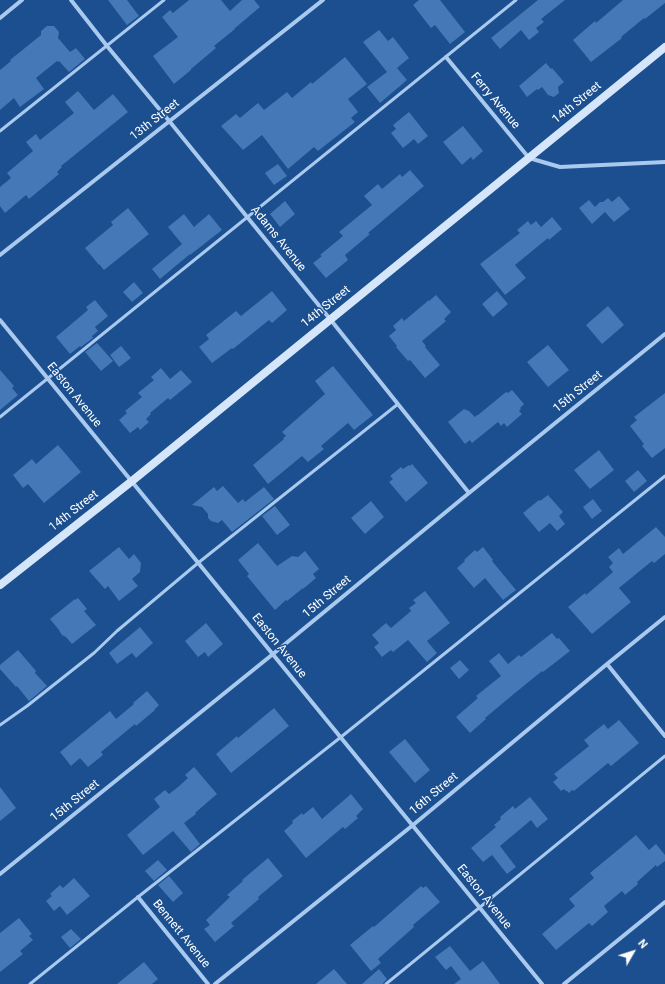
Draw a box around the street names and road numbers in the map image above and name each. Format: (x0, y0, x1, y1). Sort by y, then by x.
street label: Ferry Avenue (467, 70, 523, 132)
street label: 14th Street (550, 79, 604, 127)
street label: 13th Street (127, 96, 183, 144)
street label: Adams Avenue (247, 203, 309, 275)
street label: 14th Street (299, 283, 353, 331)
street label: Easton Avenue (44, 360, 104, 430)
street label: 15th Street (551, 368, 605, 416)
street label: 14th Street (46, 487, 102, 535)
street label: 15th Street (300, 573, 354, 621)
street label: Easton Avenue (249, 611, 309, 681)
street label: 16th Street (407, 770, 461, 818)
street label: 15th Street (48, 777, 102, 825)
street label: Easton Avenue (454, 862, 514, 932)
street label: Bennett Avenue (149, 897, 213, 971)

